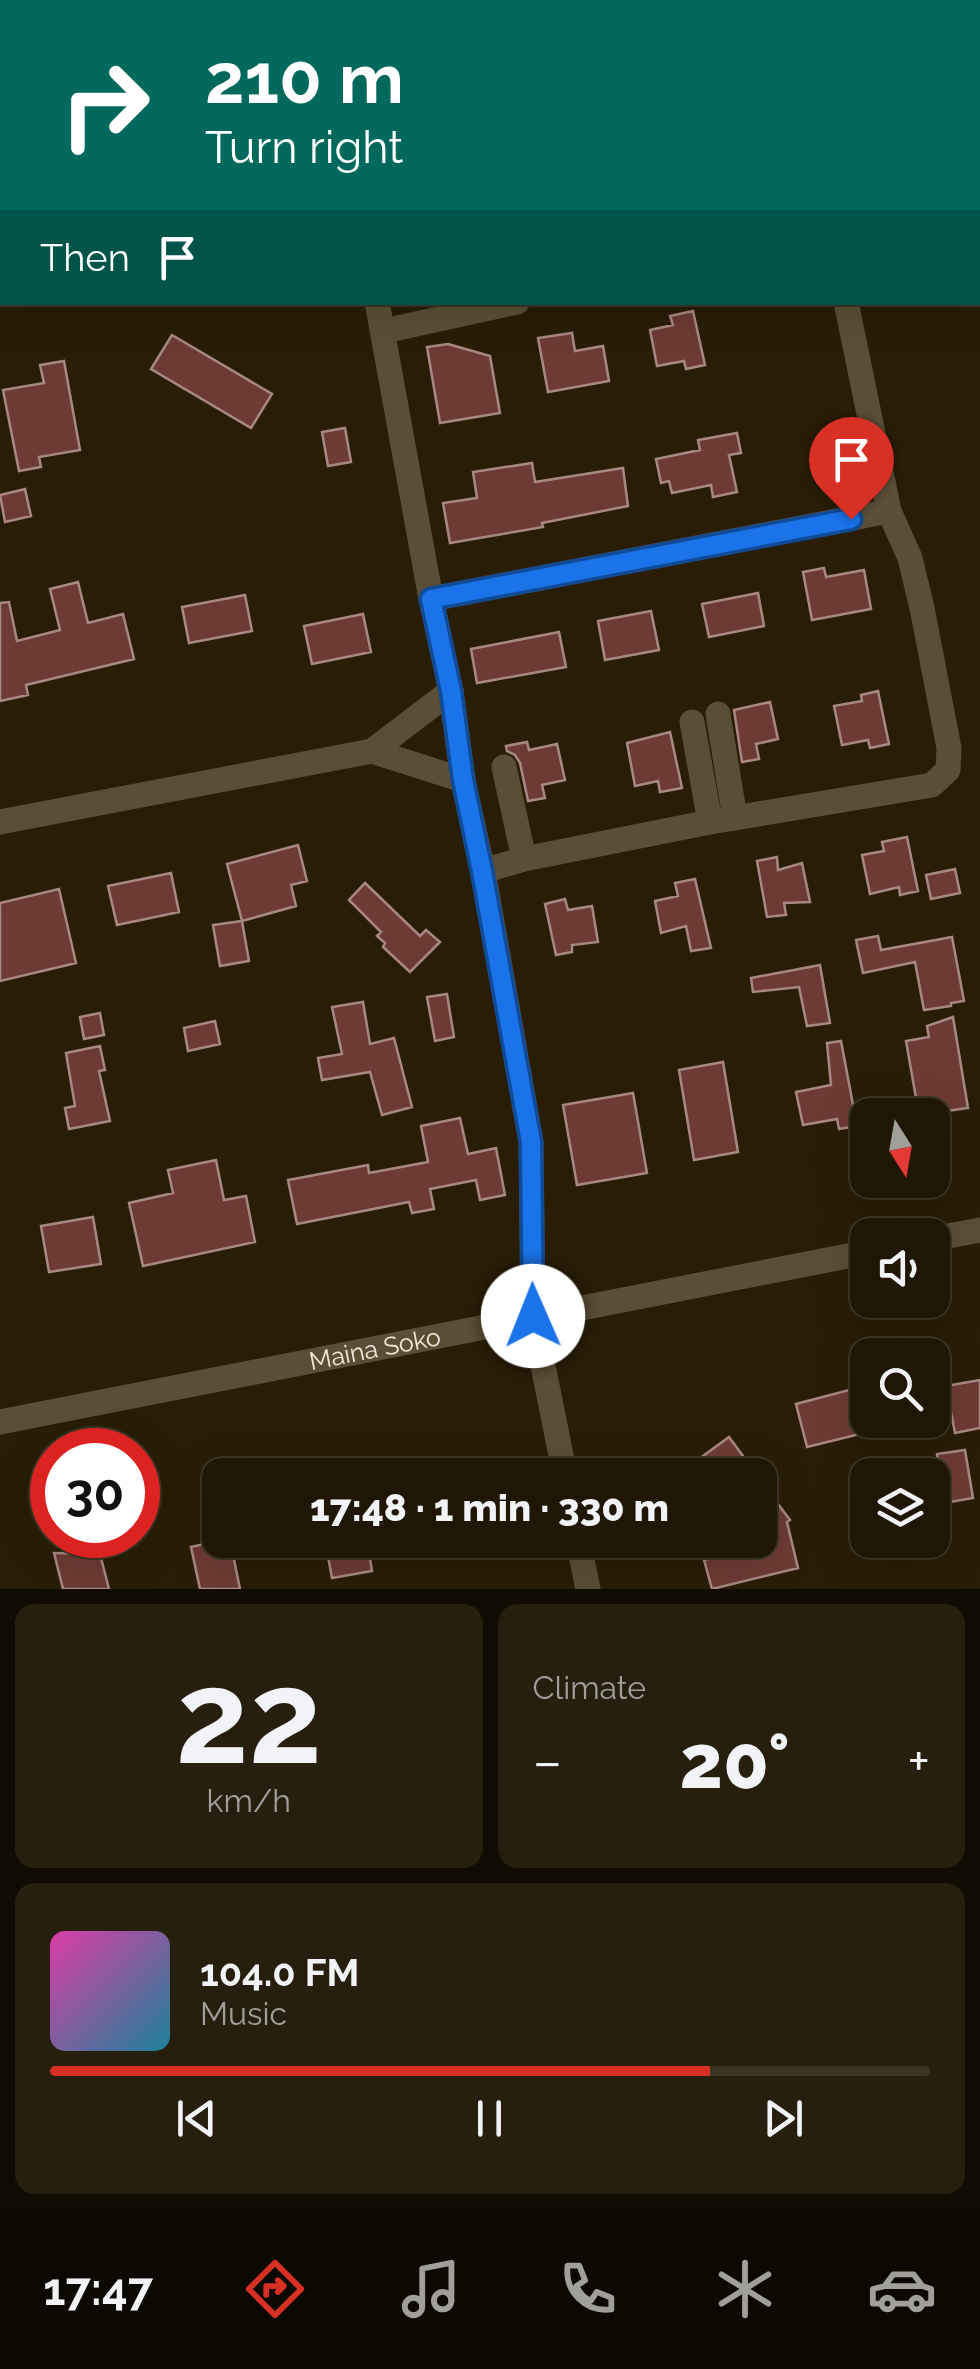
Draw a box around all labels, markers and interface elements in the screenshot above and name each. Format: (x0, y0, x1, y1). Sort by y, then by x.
text: 210 m (205, 37, 404, 119)
icon: right (40, 40, 170, 170)
text: Turn right (205, 121, 403, 174)
icon: arrive (150, 230, 205, 285)
text: Then (40, 235, 130, 280)
pin (809, 417, 894, 520)
icon: arrive (824, 432, 879, 487)
north arrow (850, 1098, 950, 1198)
map controls (850, 1098, 950, 1558)
button: sound (850, 1218, 950, 1318)
position arrow (481, 1264, 585, 1368)
street label: Maina Soko (307, 1321, 443, 1376)
button: search (850, 1338, 950, 1438)
speed limit sign: 30 (30, 1428, 160, 1558)
button: layers (850, 1458, 950, 1558)
text: 17:48 · 1 min · 330 m (310, 1485, 669, 1530)
text: 22 (175, 1641, 322, 1793)
text: Climate (533, 1669, 646, 1706)
text: 20° (679, 1717, 790, 1806)
text: − (533, 1729, 562, 1794)
text: + (907, 1729, 930, 1794)
text: km/h (207, 1782, 291, 1819)
text: 104.0 FM (200, 1950, 360, 1995)
text: Music (200, 1995, 287, 2032)
icon: previous (169, 2091, 224, 2146)
icon: pause (462, 2091, 517, 2146)
icon: next (756, 2091, 811, 2146)
icon: directions (240, 2254, 310, 2324)
icon: music (396, 2254, 466, 2324)
icon: phone (553, 2254, 623, 2324)
icon: climate (710, 2254, 780, 2324)
icon: car (867, 2254, 937, 2324)
text: 17:47 (43, 2263, 153, 2316)

